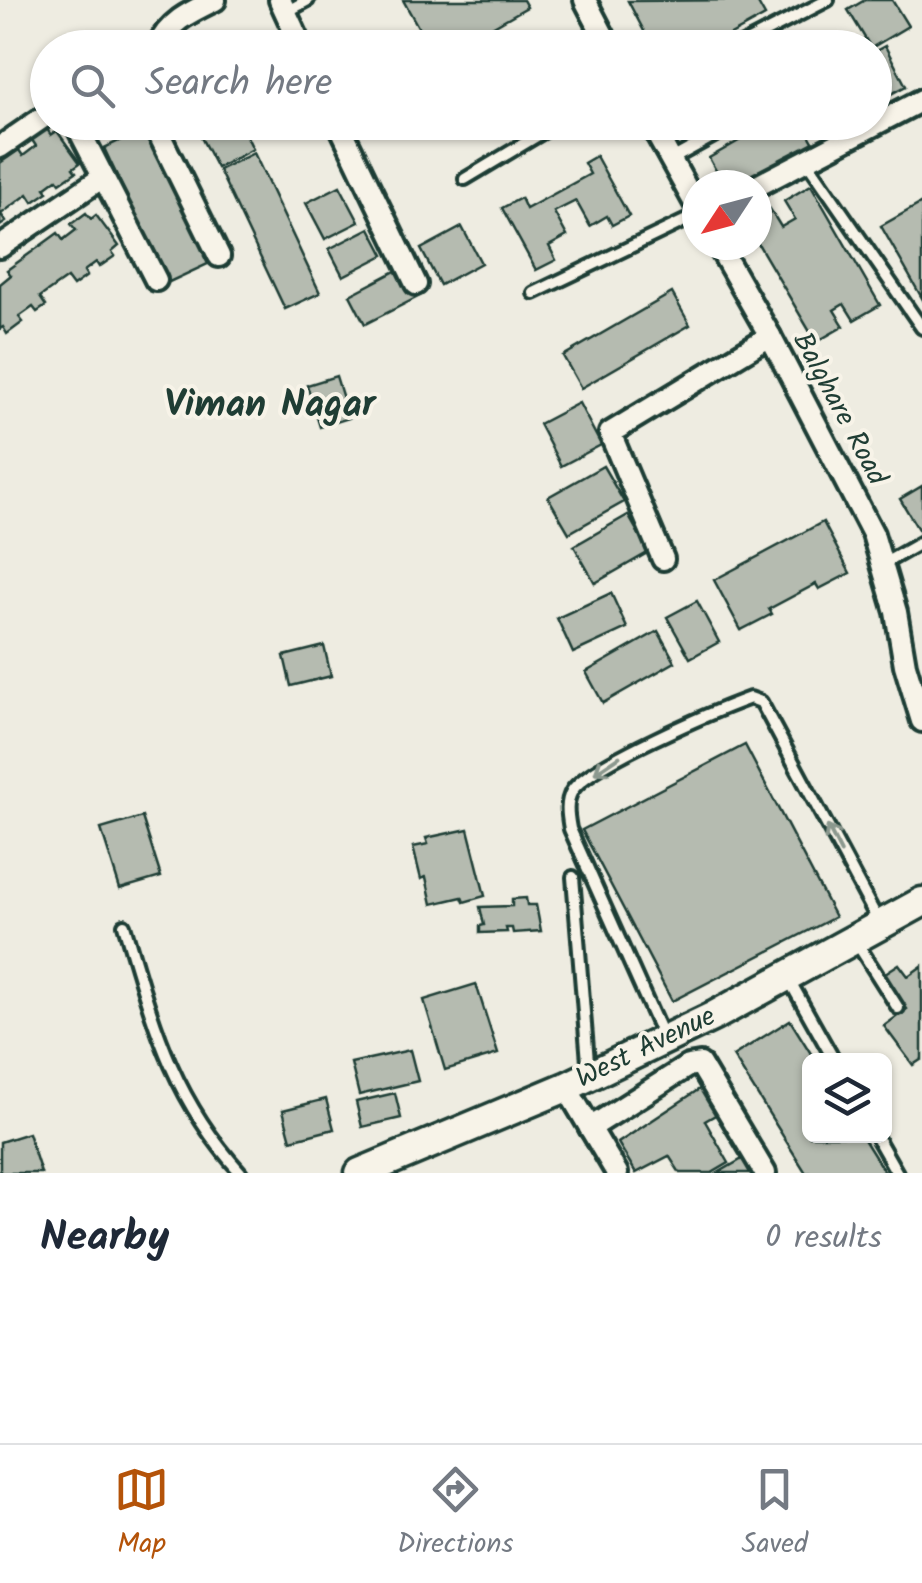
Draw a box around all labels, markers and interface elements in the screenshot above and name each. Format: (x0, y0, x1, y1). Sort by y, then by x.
search box (30, 30, 892, 140)
text: Search here (145, 55, 332, 115)
icon: search (65, 58, 120, 113)
north arrow (682, 170, 772, 260)
street label: Balghare Road (780, 324, 899, 495)
district label: Viman Nagar (164, 376, 378, 436)
one-way arrow (594, 754, 622, 775)
one-way arrow (824, 825, 843, 855)
street label: West Avenue (568, 995, 724, 1101)
map controls (802, 1053, 892, 1143)
button: layers (802, 1053, 892, 1143)
text: Nearby (40, 1205, 169, 1272)
text: 0 results (765, 1213, 882, 1264)
tab: Map (114, 1462, 169, 1567)
tab: Directions (397, 1462, 513, 1567)
tab: Saved (742, 1462, 808, 1567)

